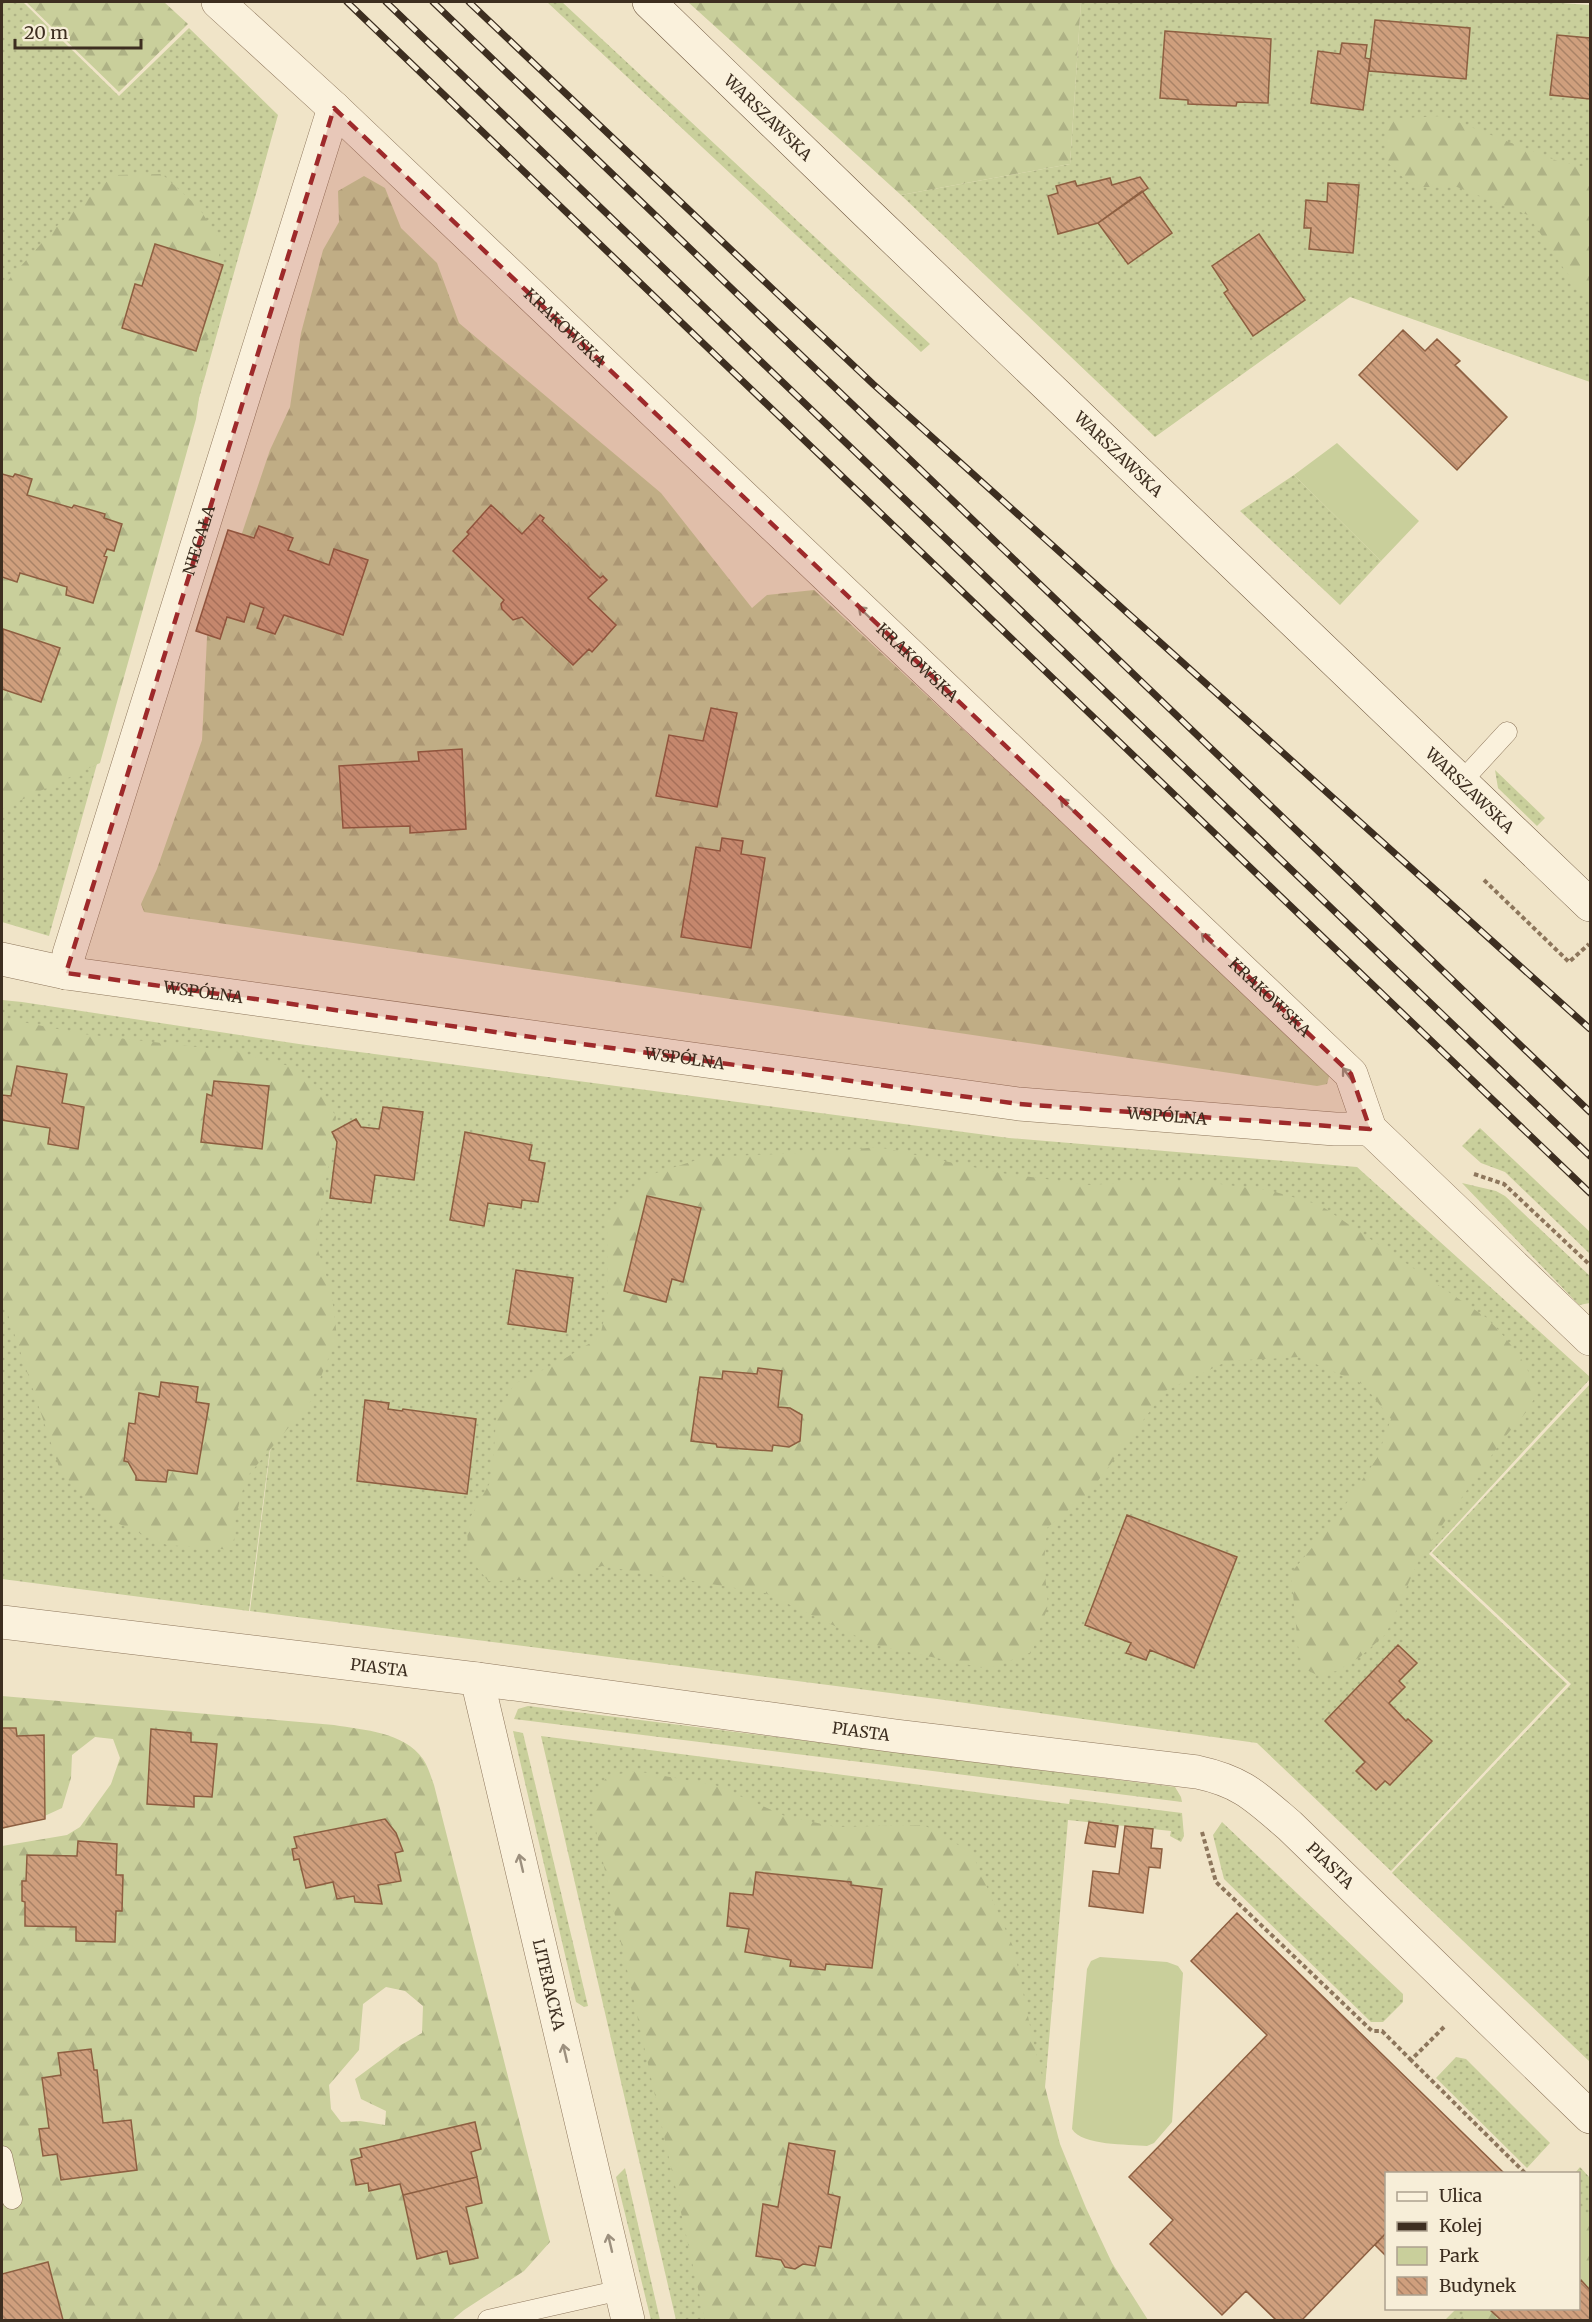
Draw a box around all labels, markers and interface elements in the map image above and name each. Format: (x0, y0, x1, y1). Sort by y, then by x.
scale bar (15, 12, 141, 50)
text: 20 m (24, 21, 68, 44)
street label: WARSZAWSKA (719, 70, 817, 165)
street label: KRAKOWSKA (520, 284, 611, 372)
street label: WARSZAWSKA (1070, 406, 1168, 502)
street label: NIECAŁA (178, 502, 219, 577)
one-way arrow (858, 606, 873, 620)
street label: KRAKOWSKA (872, 619, 963, 706)
street label: WARSZAWSKA (1421, 742, 1519, 838)
one-way arrow (1060, 799, 1075, 813)
one-way arrow (1201, 932, 1216, 947)
street label: KRAKOWSKA (1225, 953, 1316, 1041)
street label: WSPÓLNA (161, 976, 245, 1007)
street label: WSPÓLNA (643, 1043, 726, 1074)
one-way arrow (1342, 1067, 1355, 1083)
street label: WSPÓLNA (1125, 1103, 1209, 1129)
street label: PIASTA (349, 1654, 410, 1681)
street label: PIASTA (831, 1717, 892, 1745)
street label: PIASTA (1303, 1838, 1359, 1893)
one-way arrow (514, 1854, 526, 1873)
street label: LITERACKA (529, 1937, 570, 2033)
one-way arrow (559, 2044, 570, 2064)
legend (1385, 2172, 1580, 2310)
text: Ulica (1439, 2184, 1483, 2207)
text: Kolej (1439, 2214, 1483, 2237)
one-way arrow (603, 2234, 615, 2253)
text: Park (1439, 2244, 1480, 2267)
text: Budynek (1439, 2274, 1517, 2297)

